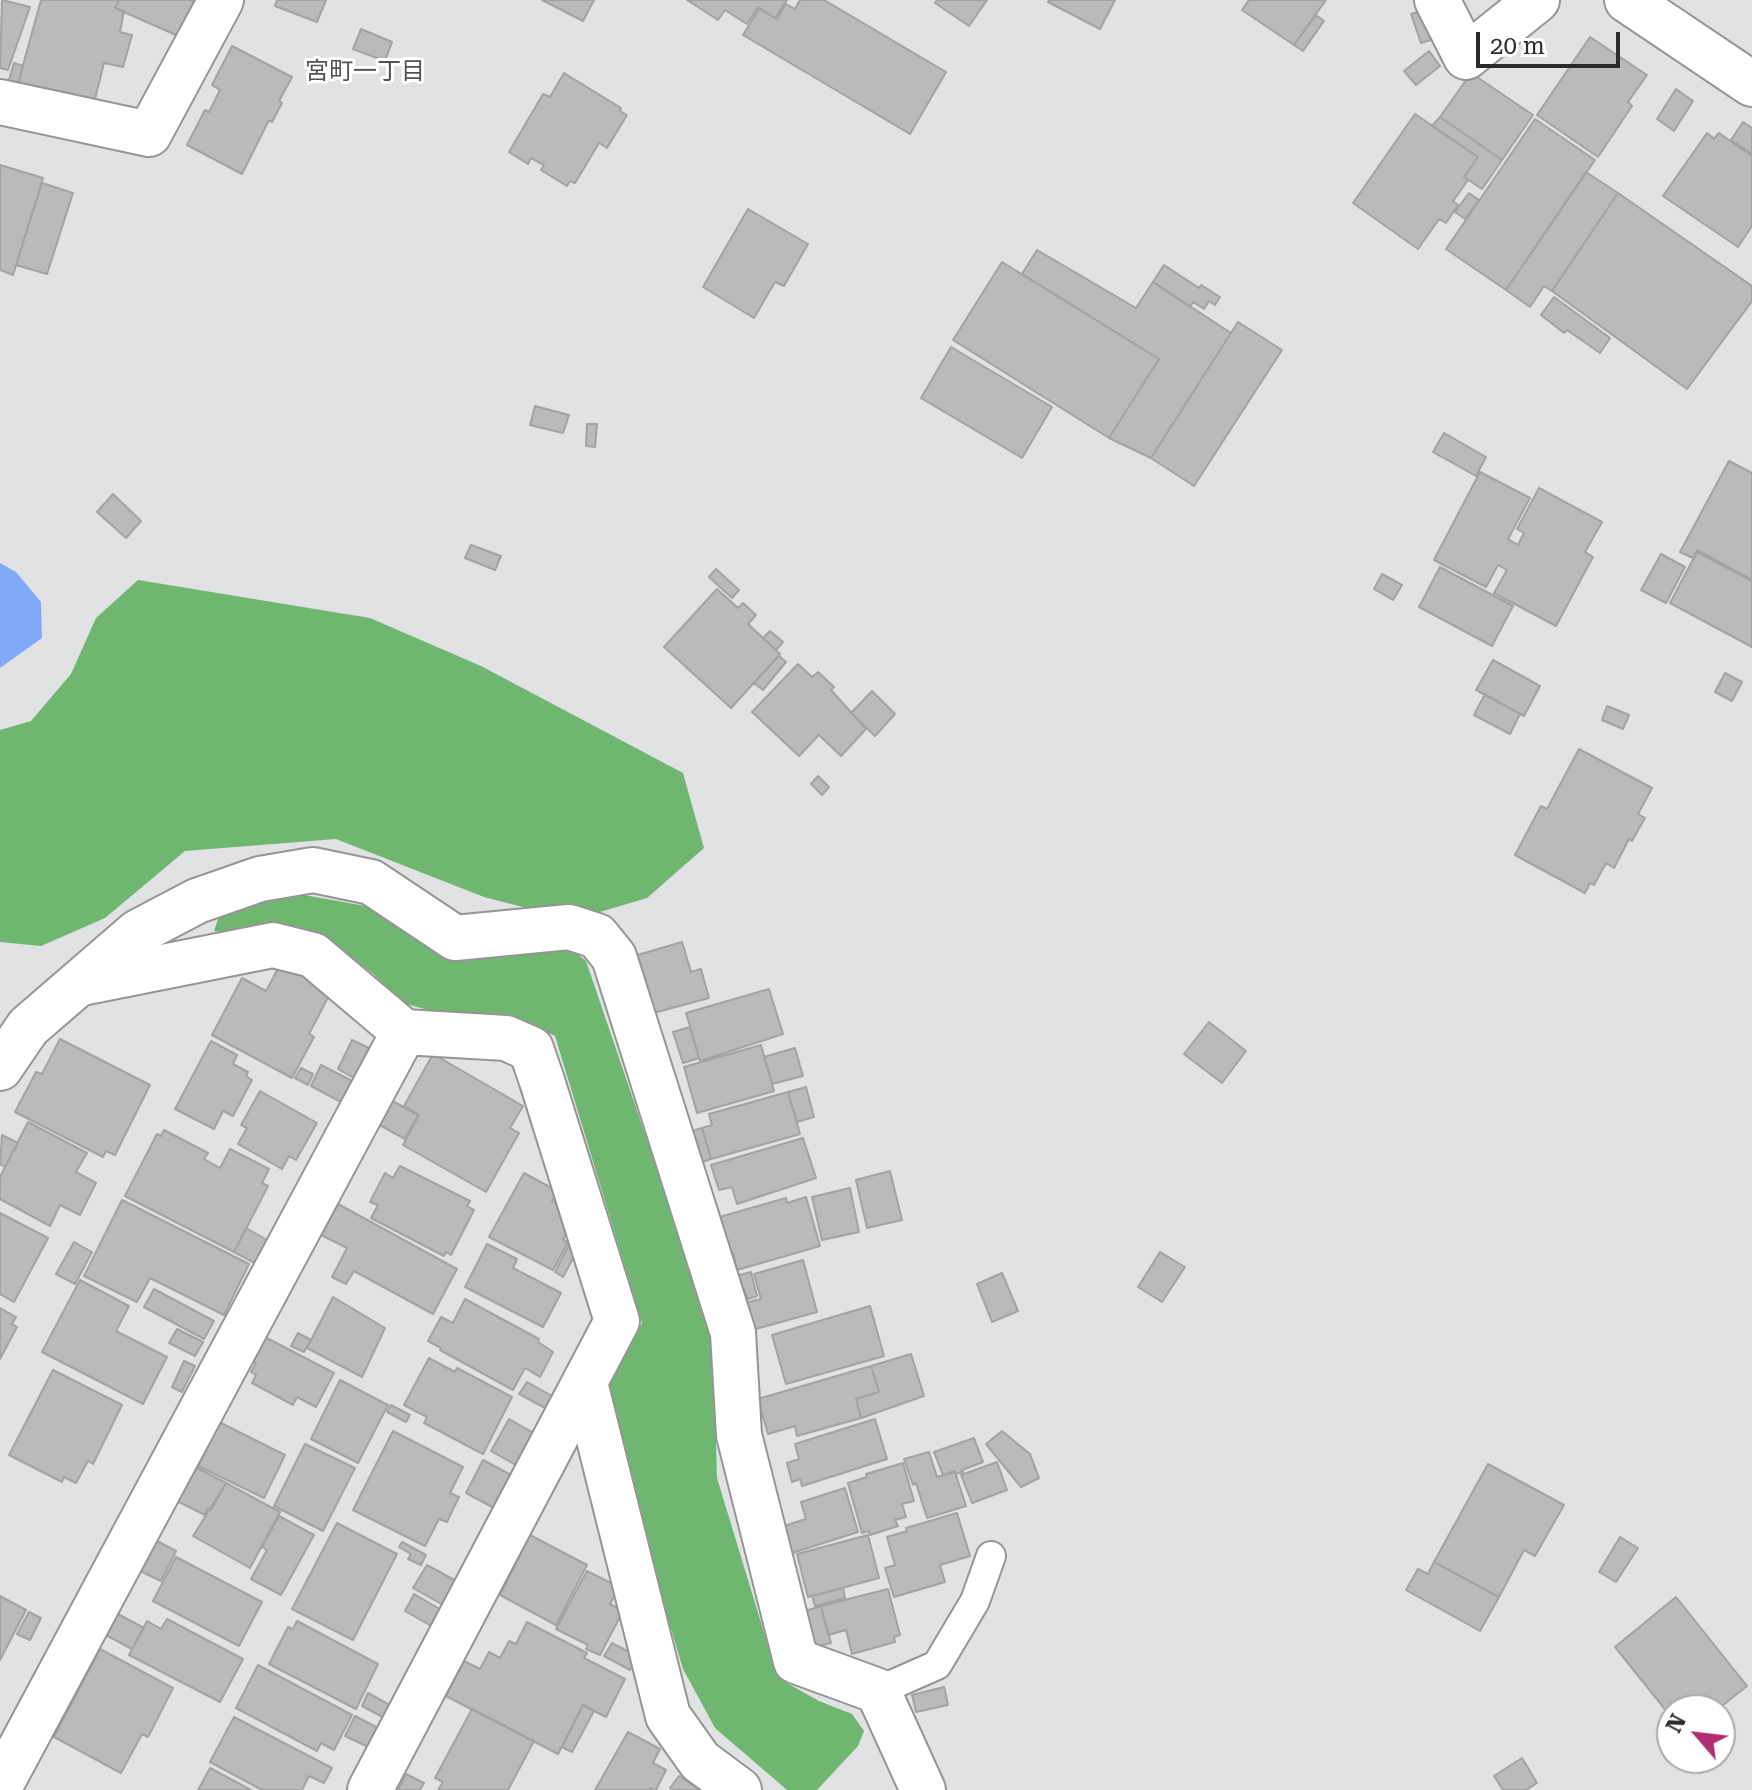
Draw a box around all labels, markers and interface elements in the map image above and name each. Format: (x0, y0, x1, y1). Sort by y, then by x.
scale bar (1480, 16, 1624, 66)
text: 20 m (1490, 32, 1545, 60)
district label: 宮町一丁目 (305, 58, 425, 86)
north arrow (1656, 1694, 1736, 1774)
text: N (1661, 1710, 1691, 1737)

